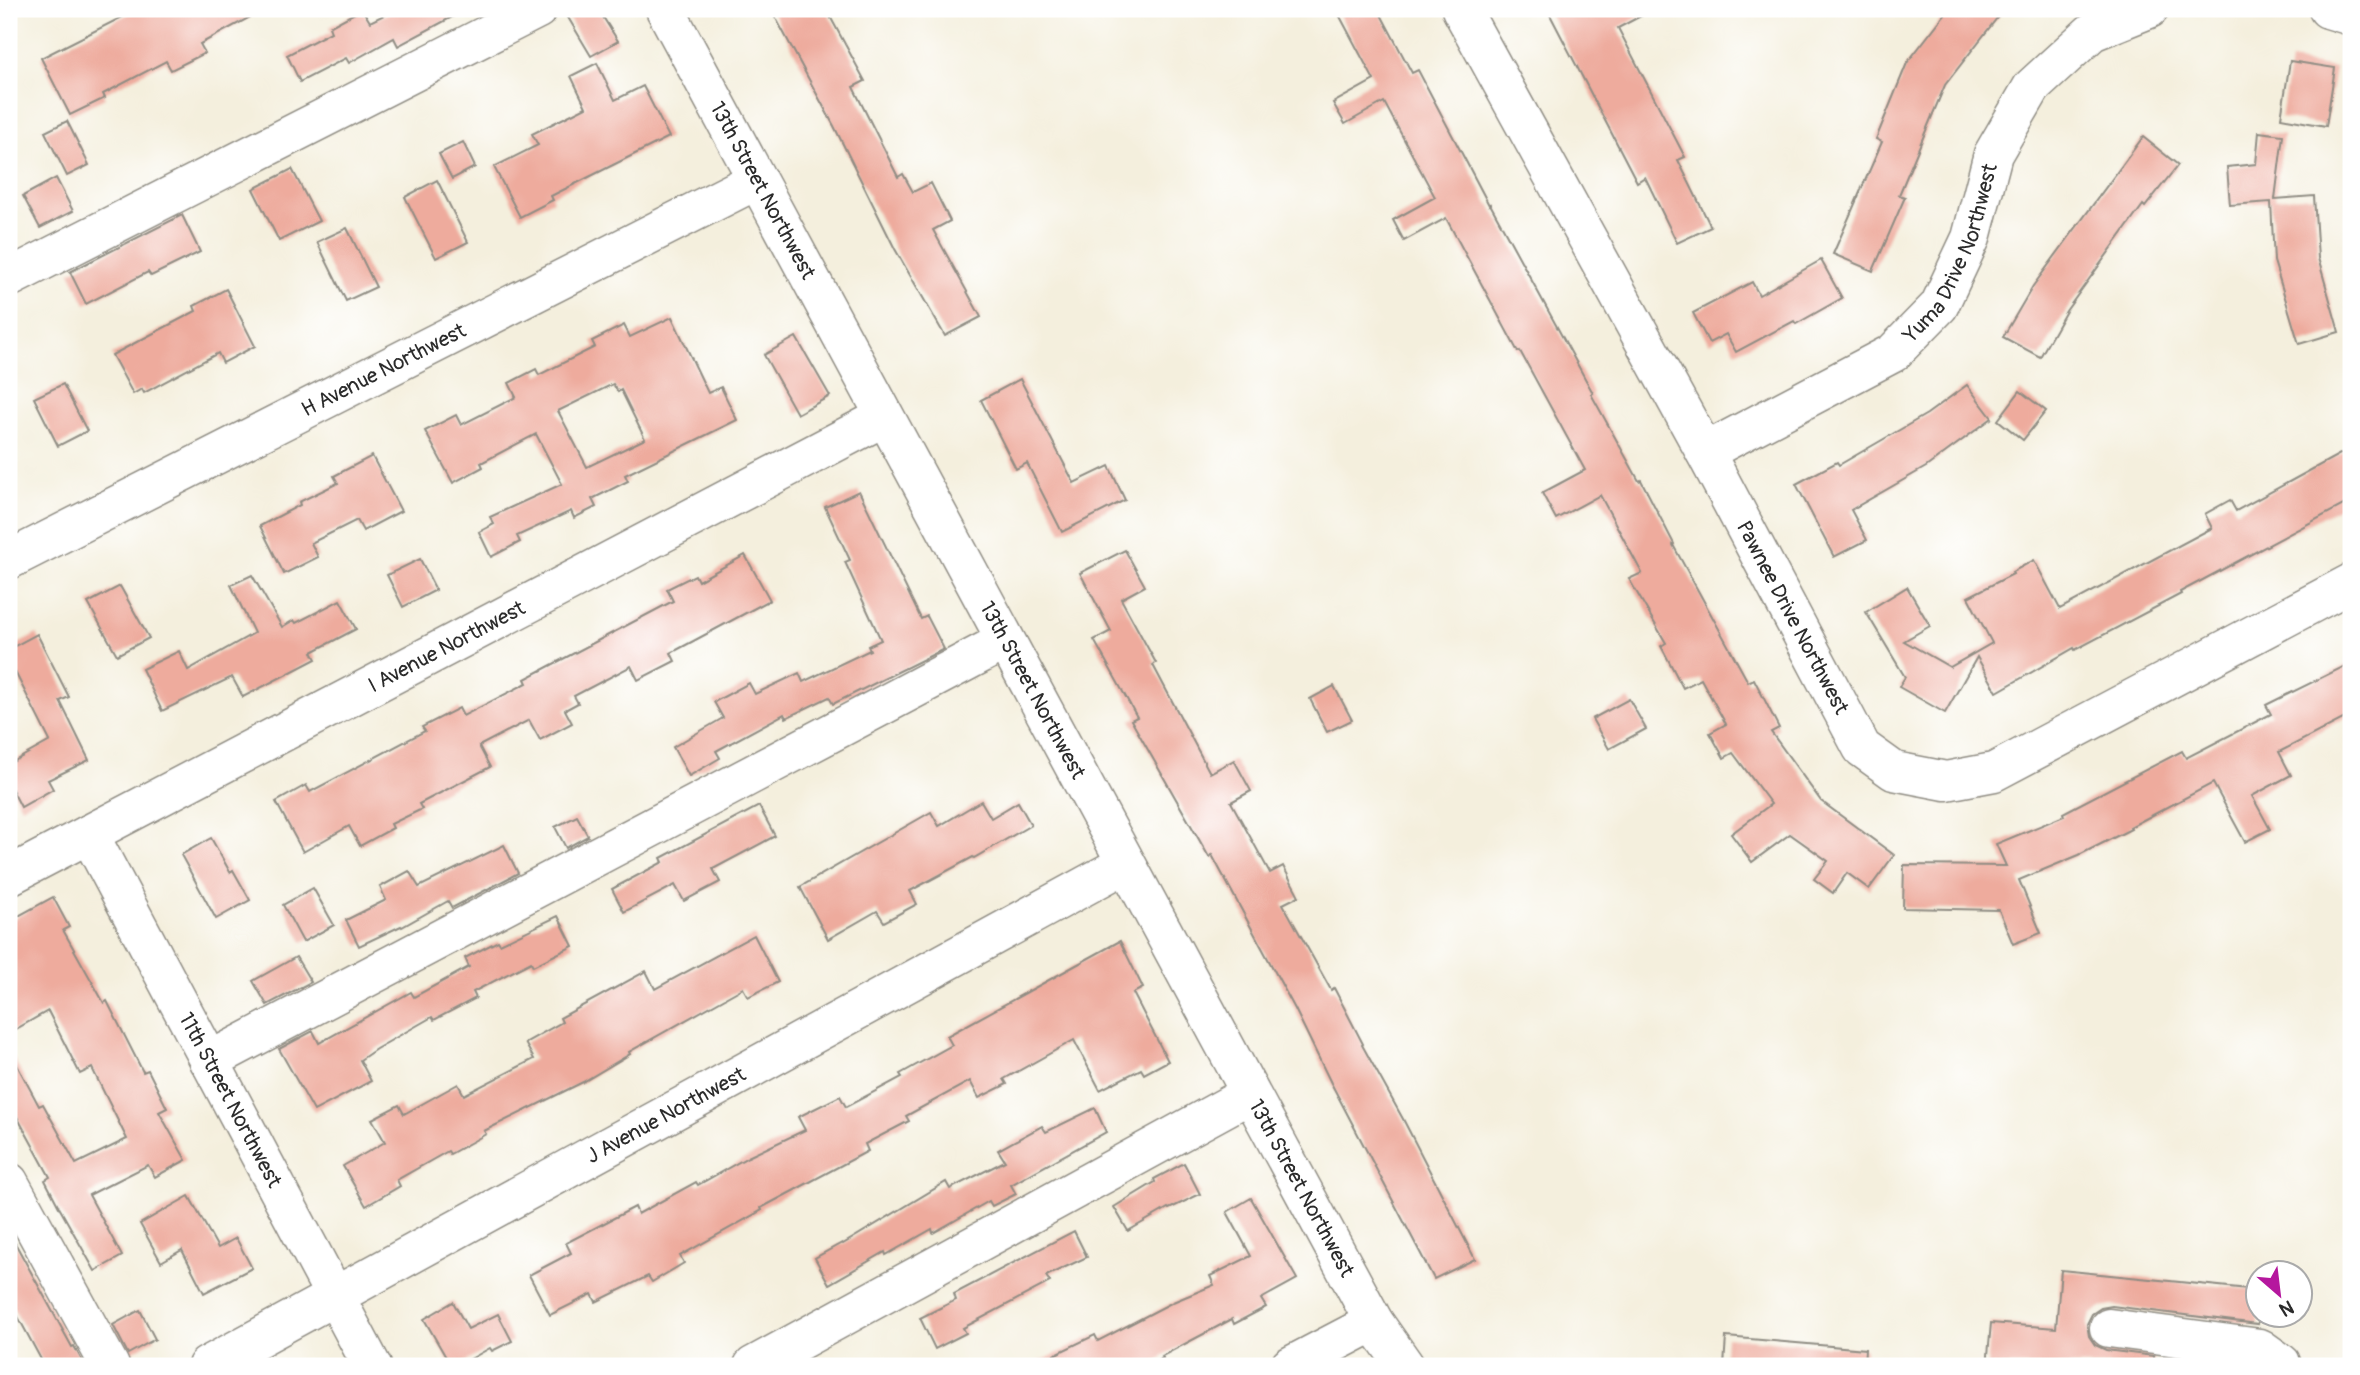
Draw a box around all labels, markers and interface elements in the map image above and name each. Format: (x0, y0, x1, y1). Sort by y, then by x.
street label: 13th Street Northwest (703, 97, 822, 285)
street label: Yuma Drive Northwest (1897, 160, 2004, 349)
street label: H Avenue Northwest (297, 317, 471, 423)
street label: Pawnee Drive Northwest (1730, 516, 1855, 719)
street label: I Avenue Northwest (364, 594, 530, 699)
street label: 13th Street Northwest (973, 597, 1092, 784)
street label: 11th Street Northwest (172, 1008, 288, 1193)
street label: J Avenue Northwest (582, 1061, 751, 1170)
street label: 13th Street Northwest (1242, 1095, 1360, 1282)
north arrow (2244, 1260, 2314, 1330)
text: N (2275, 1295, 2298, 1322)

